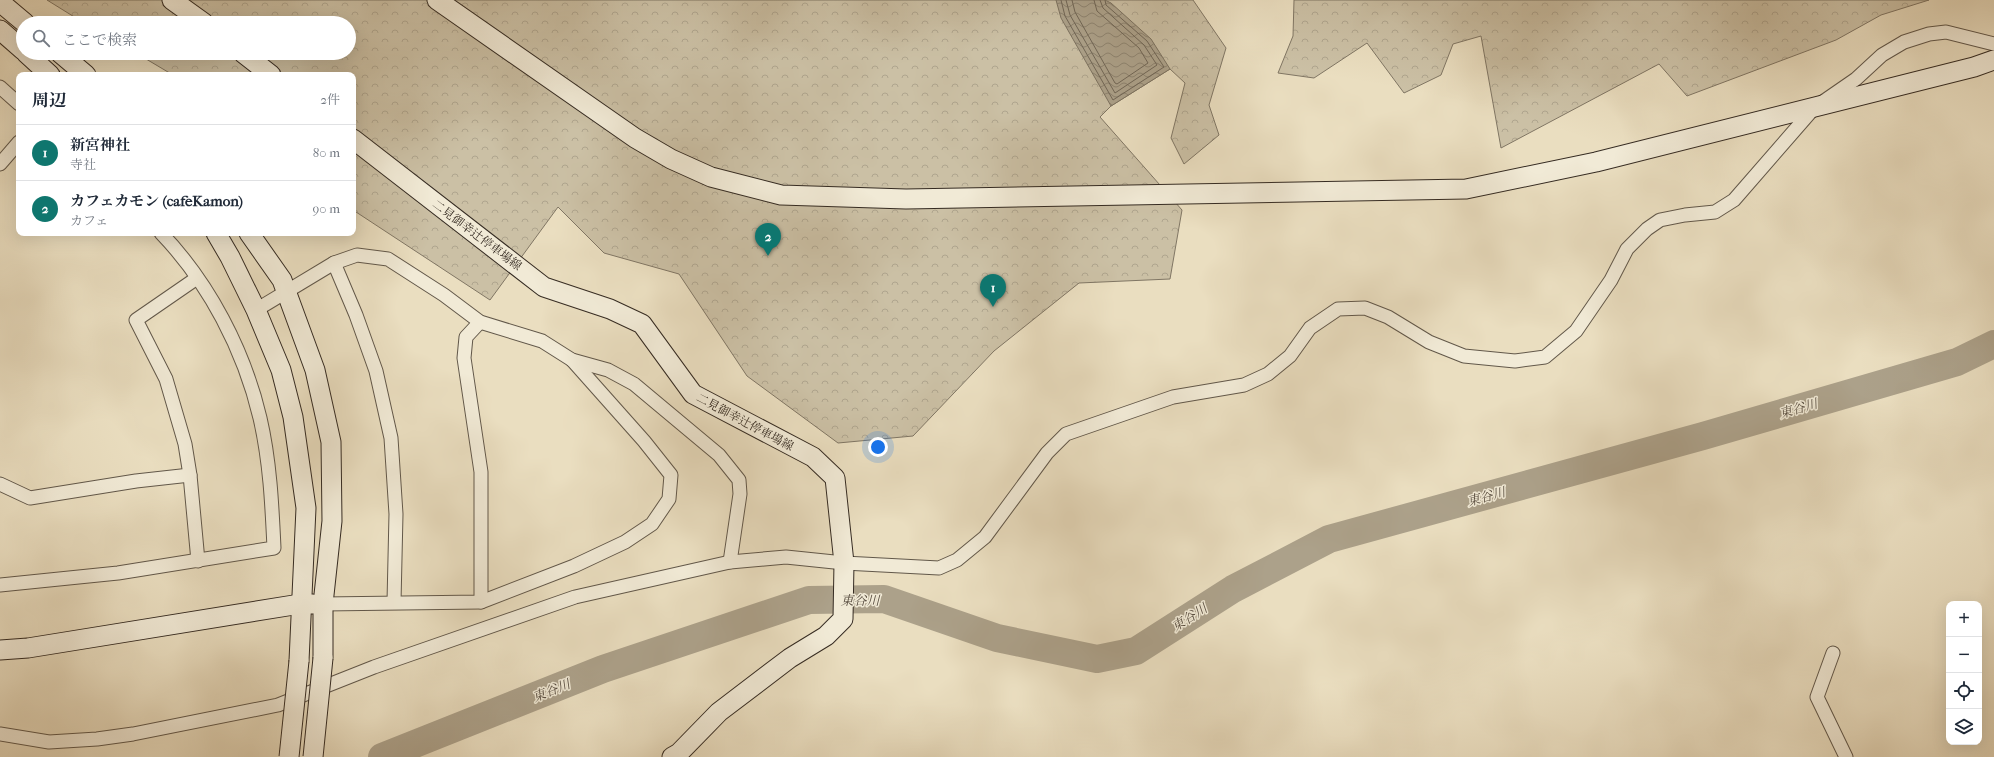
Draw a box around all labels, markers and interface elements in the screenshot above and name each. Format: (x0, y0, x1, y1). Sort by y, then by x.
search box (16, 16, 356, 60)
icon: search (30, 27, 52, 49)
text: ここで検索 (62, 31, 137, 49)
text: 周辺 (32, 90, 66, 110)
text: 2件 (320, 92, 340, 107)
text: 新宮神社 (70, 136, 130, 154)
text: 1 (43, 145, 47, 160)
text: 80 m (313, 145, 340, 160)
text: 寺社 (70, 157, 96, 172)
text: カフェカモン (cafeKamon) (70, 192, 243, 210)
street label: 二見御幸辻停車場線 (430, 197, 524, 273)
text: 2 (42, 201, 48, 216)
text: 90 m (312, 201, 340, 216)
text: カフェ (70, 213, 108, 228)
pin: 2 (755, 223, 781, 256)
pin: 1 (980, 274, 1006, 307)
street label: 二見御幸辻停車場線 (694, 390, 796, 454)
water label: 東谷川 (1777, 395, 1821, 421)
your location (868, 437, 888, 457)
water label: 東谷川 (1465, 484, 1509, 509)
water label: 東谷川 (840, 593, 881, 608)
water label: 東谷川 (1169, 599, 1211, 634)
map controls (1946, 601, 1982, 745)
button: + (1946, 601, 1982, 637)
button: − (1946, 637, 1982, 673)
button: locate (1946, 673, 1982, 709)
water label: 東谷川 (530, 675, 574, 705)
button: layers (1946, 709, 1982, 745)

